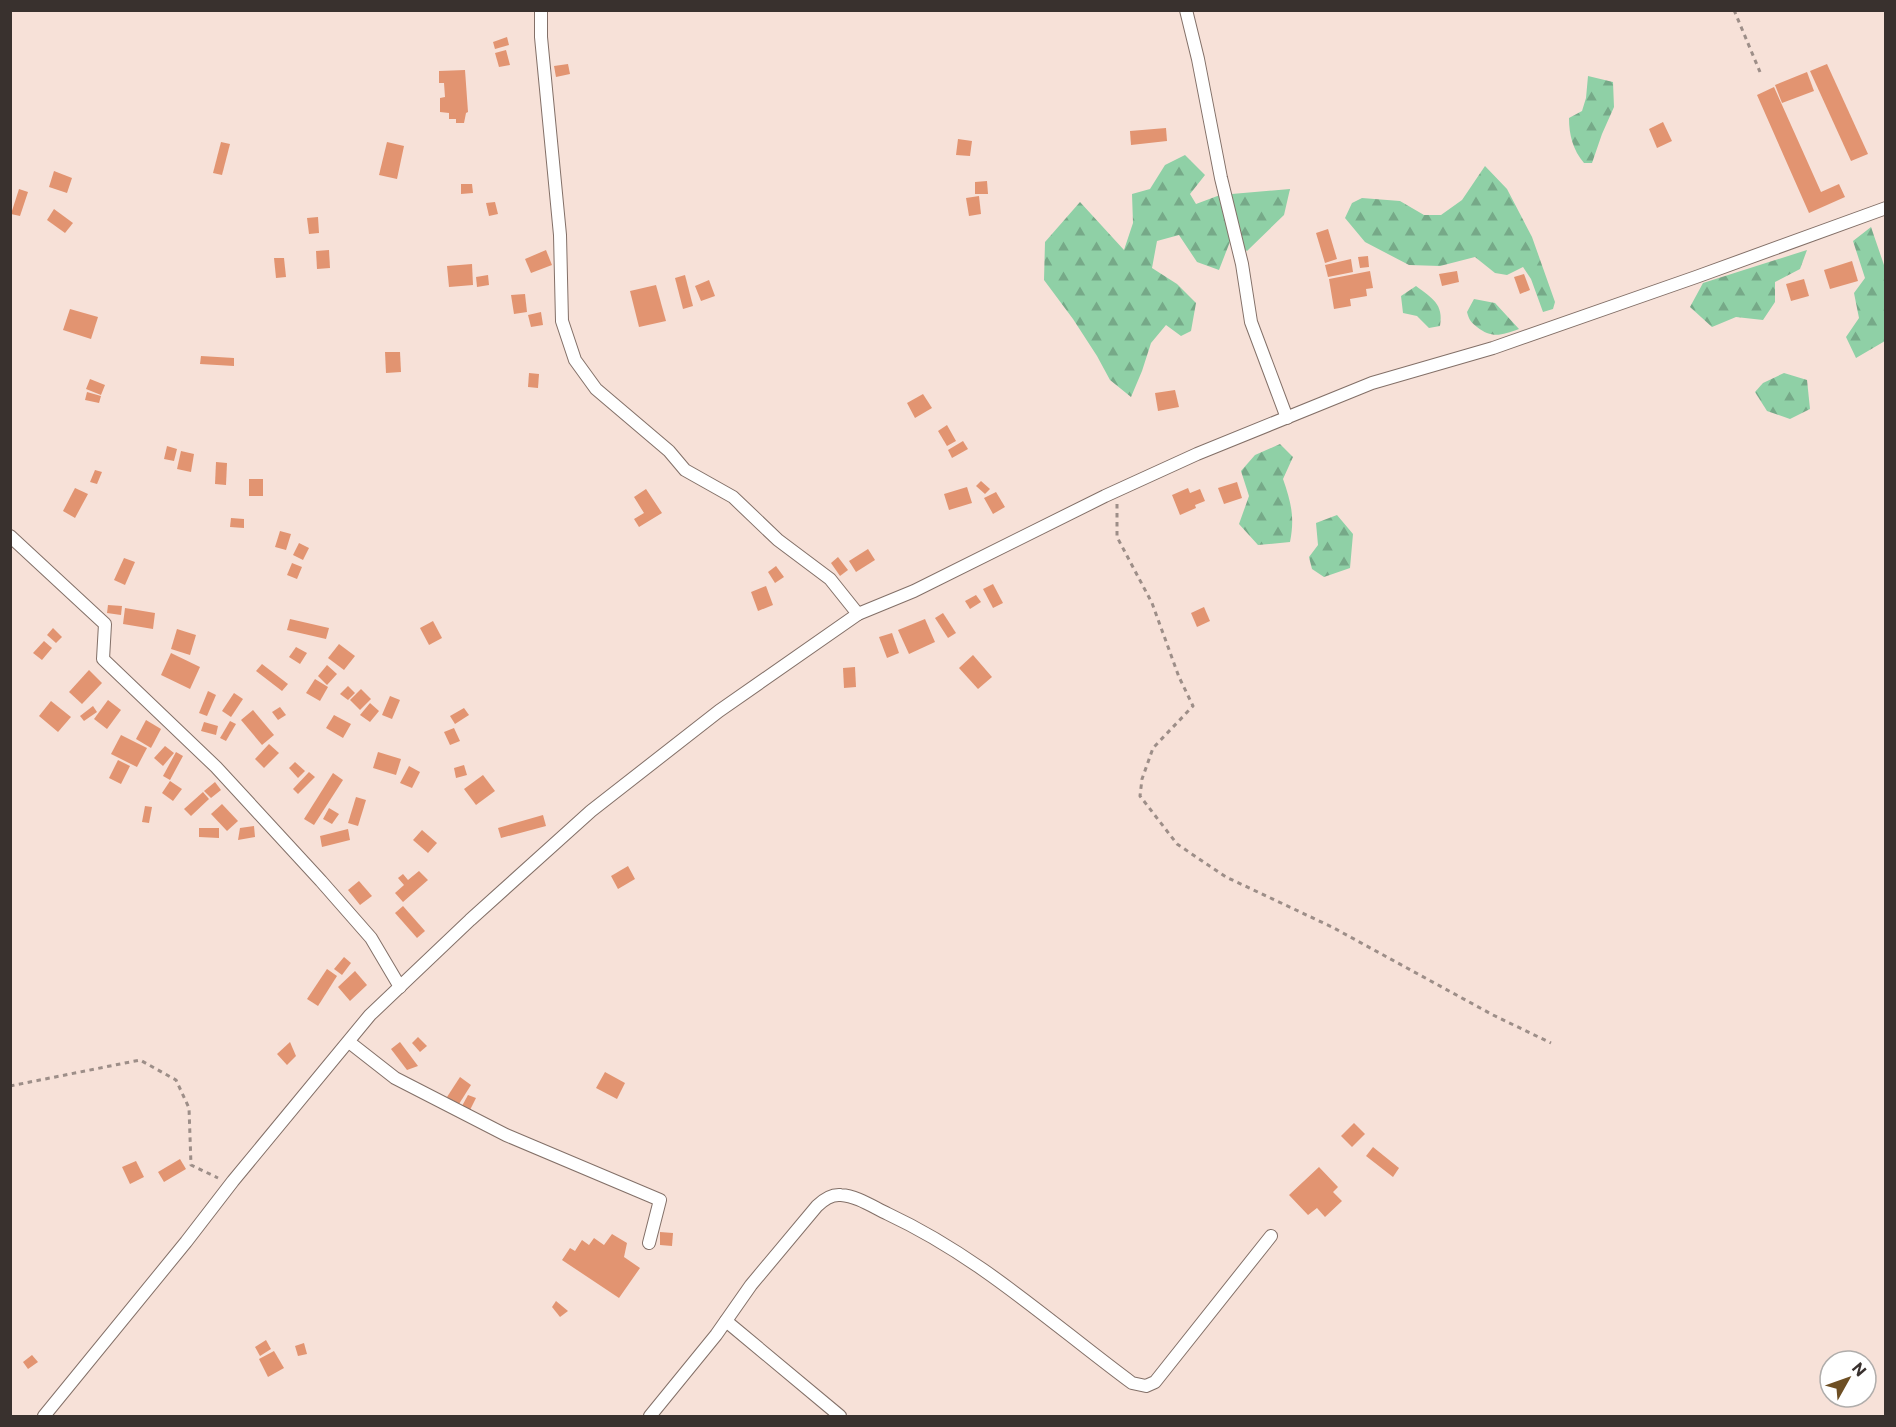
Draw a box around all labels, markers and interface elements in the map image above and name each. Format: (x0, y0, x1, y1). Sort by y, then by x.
north arrow (1818, 1349, 1878, 1409)
text: N (1849, 1358, 1871, 1380)

